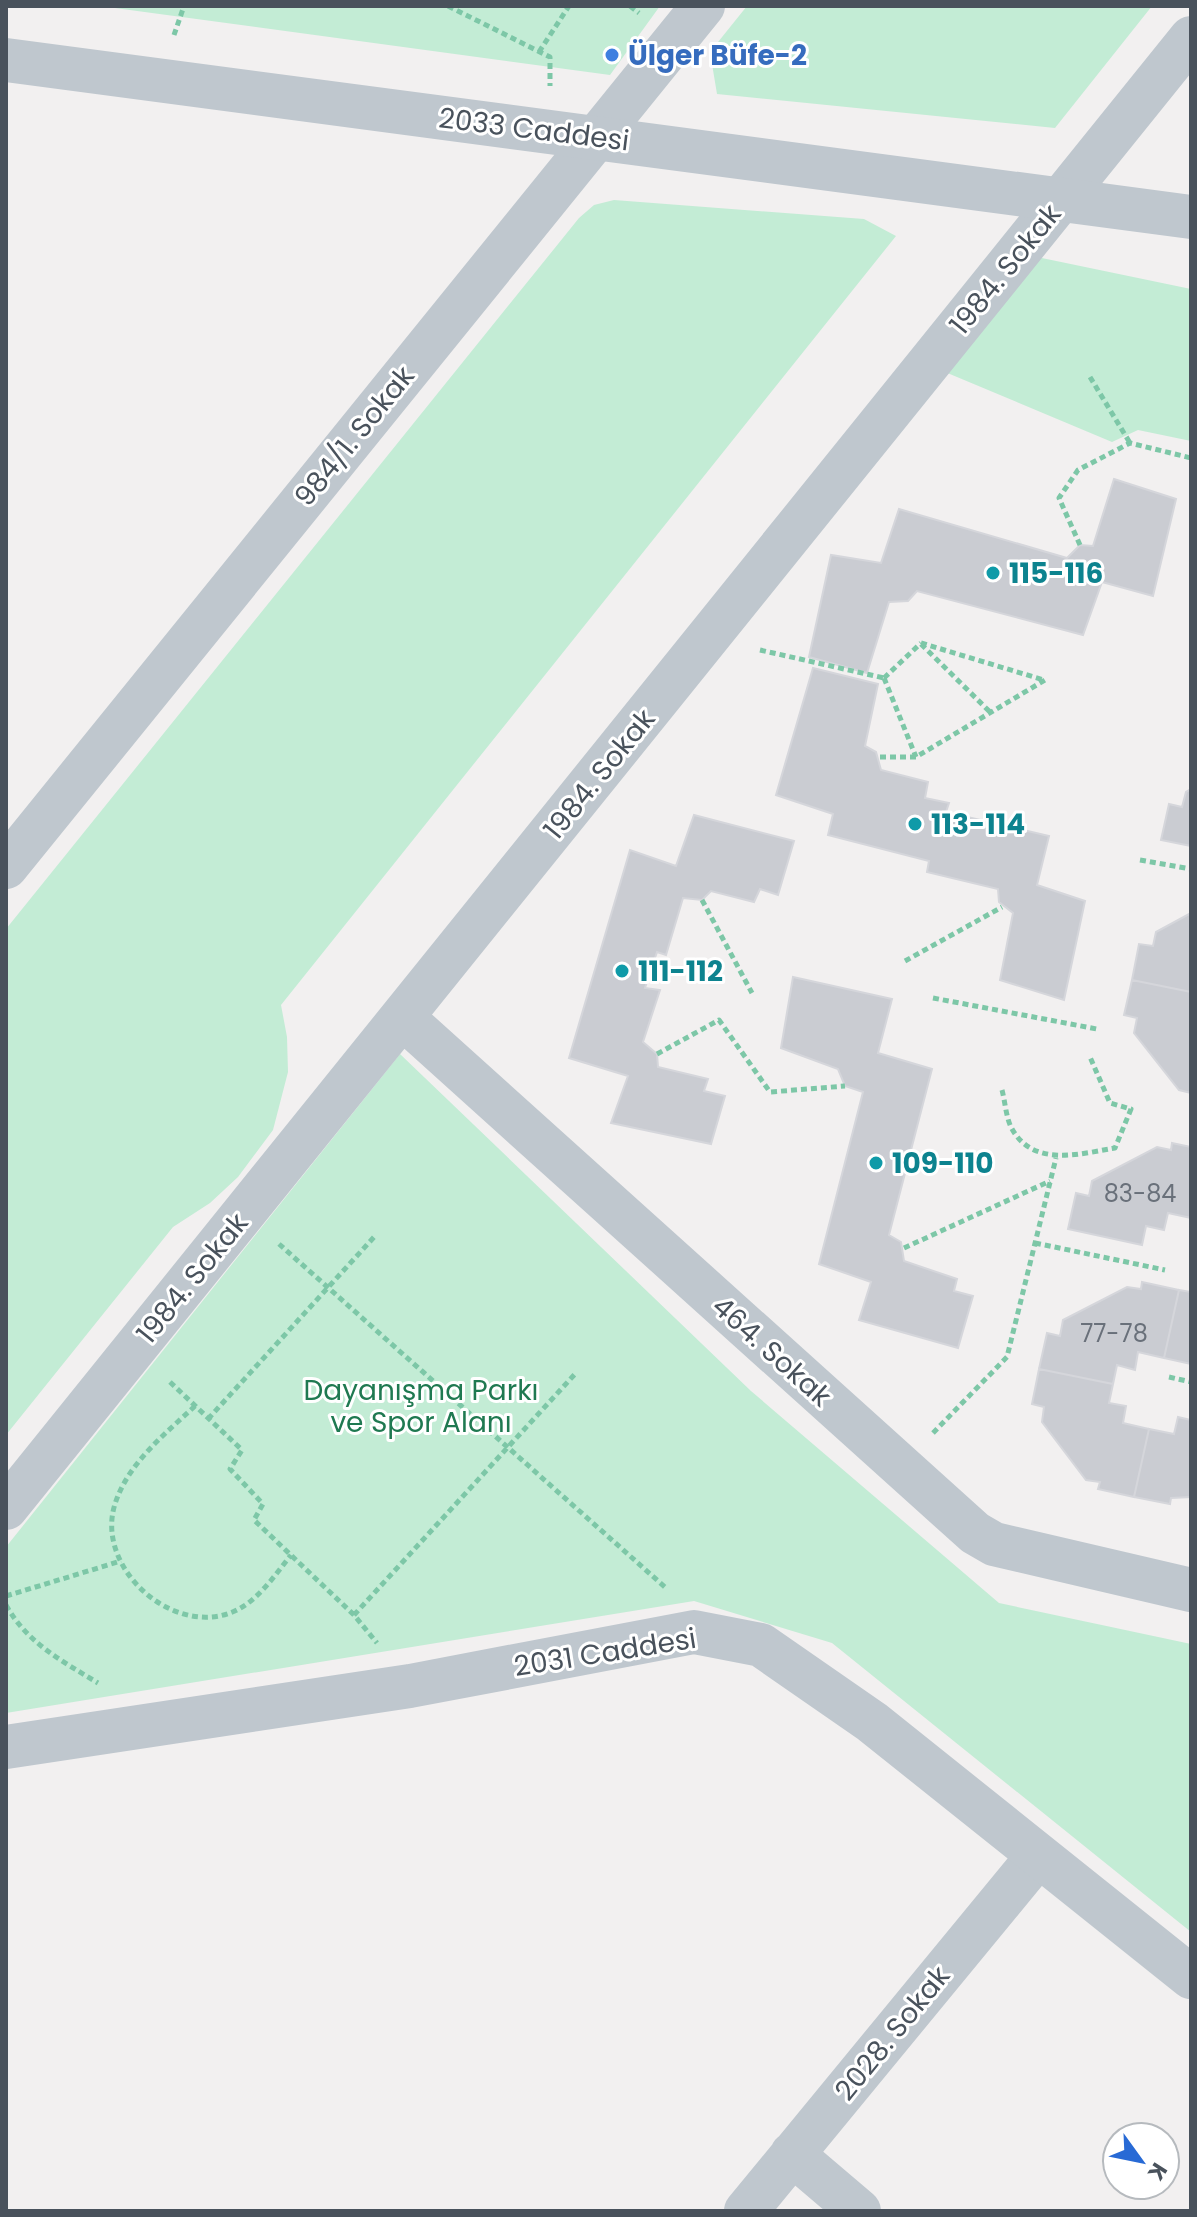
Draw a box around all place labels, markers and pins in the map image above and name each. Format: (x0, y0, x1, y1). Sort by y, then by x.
place label: Ülger Büfe-2 (628, 36, 807, 75)
marker: Ülger Büfe-2 (603, 46, 621, 64)
place label: 115-116 (1009, 554, 1103, 593)
marker: 115-116 (984, 564, 1002, 582)
place label: 113-114 (931, 805, 1025, 844)
marker: 113-114 (906, 815, 924, 833)
place label: 111-112 (638, 952, 723, 991)
marker: 111-112 (613, 962, 631, 980)
place label: 109-110 (892, 1144, 994, 1183)
marker: 109-110 (867, 1154, 885, 1172)

